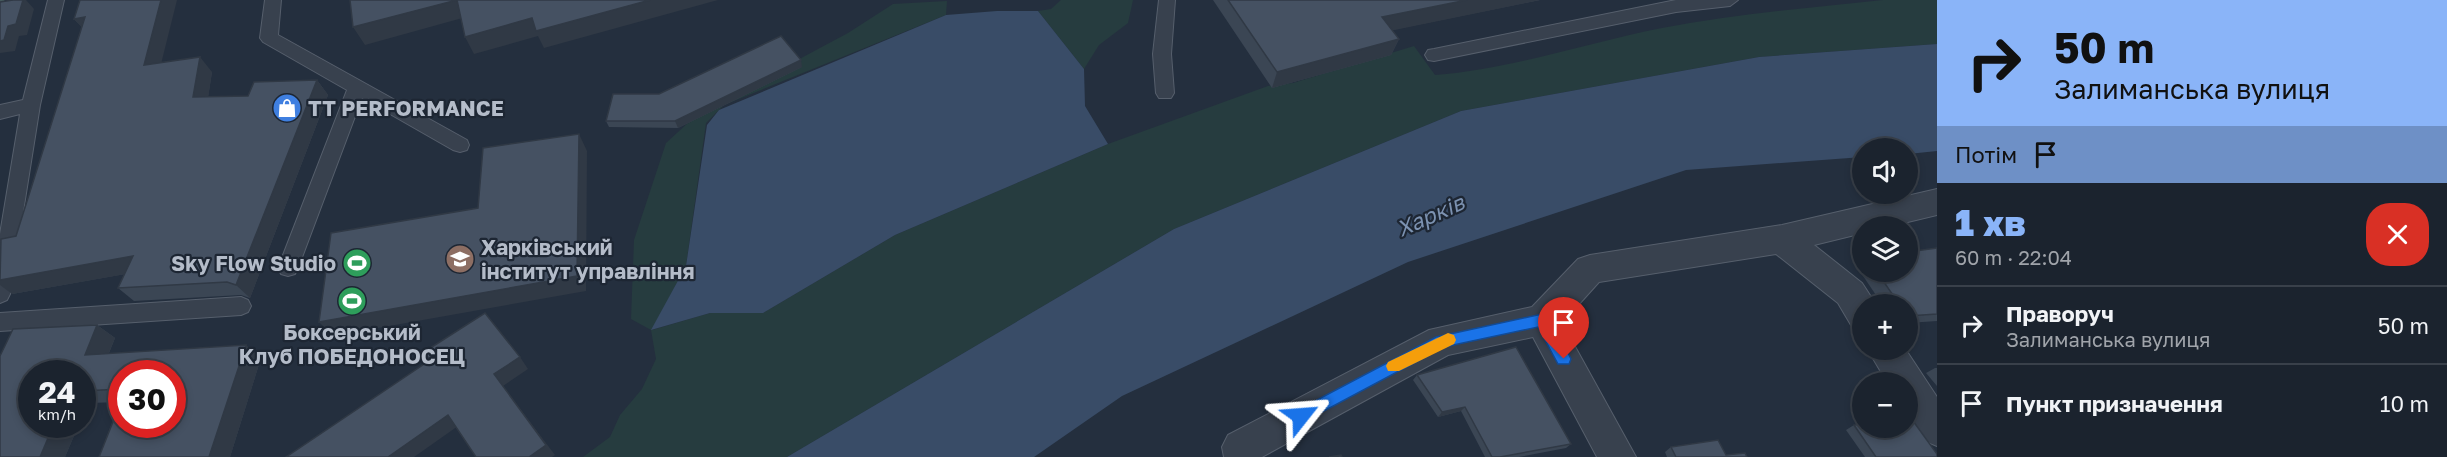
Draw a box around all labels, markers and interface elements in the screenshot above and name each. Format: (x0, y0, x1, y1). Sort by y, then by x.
text: 50 m (2054, 22, 2154, 72)
icon: right (1955, 24, 2033, 102)
text: Залиманська вулиця (2054, 73, 2330, 105)
shop icon: TT PERFORMANCE (271, 92, 303, 124)
place label: TT PERFORMANCE (308, 95, 504, 121)
map controls (1852, 138, 1918, 438)
button: sound (1852, 138, 1918, 204)
icon: arrive (2029, 138, 2062, 171)
text: Потім (1955, 141, 2017, 168)
water label: Харків (1392, 188, 1469, 242)
text: 1 хв (1955, 201, 2026, 244)
button: close (2366, 203, 2429, 266)
button: layers (1852, 216, 1918, 282)
place label: Харківський інститут управління (481, 234, 695, 284)
school or university icon: Харківський інститут управління (444, 243, 476, 275)
text: 60 m · 22:04 (1955, 245, 2072, 269)
sports icon: Sky Flow Studio (341, 247, 373, 279)
place label: Sky Flow Studio (171, 250, 336, 276)
sports icon: Боксерський Клуб ПОБЕДОНОСЕЦ (336, 285, 368, 317)
button: + (1852, 294, 1918, 360)
pin (1538, 297, 1589, 359)
text: Праворуч (2006, 300, 2114, 327)
icon: arrive (1547, 306, 1580, 339)
icon: right (1955, 309, 1988, 342)
text: 50 m (2378, 312, 2429, 339)
place label: Боксерський Клуб ПОБЕДОНОСЕЦ (239, 319, 465, 369)
text: Залиманська вулиця (2006, 327, 2211, 351)
speed limit sign: 30 (108, 360, 186, 438)
button: − (1852, 372, 1918, 438)
text: 24 (38, 374, 76, 410)
position arrow (1269, 384, 1333, 448)
icon: arrive (1955, 387, 1988, 420)
text: Пункт призначення (2006, 390, 2223, 417)
text: 10 m (2380, 390, 2429, 417)
text: km/h (38, 405, 76, 423)

